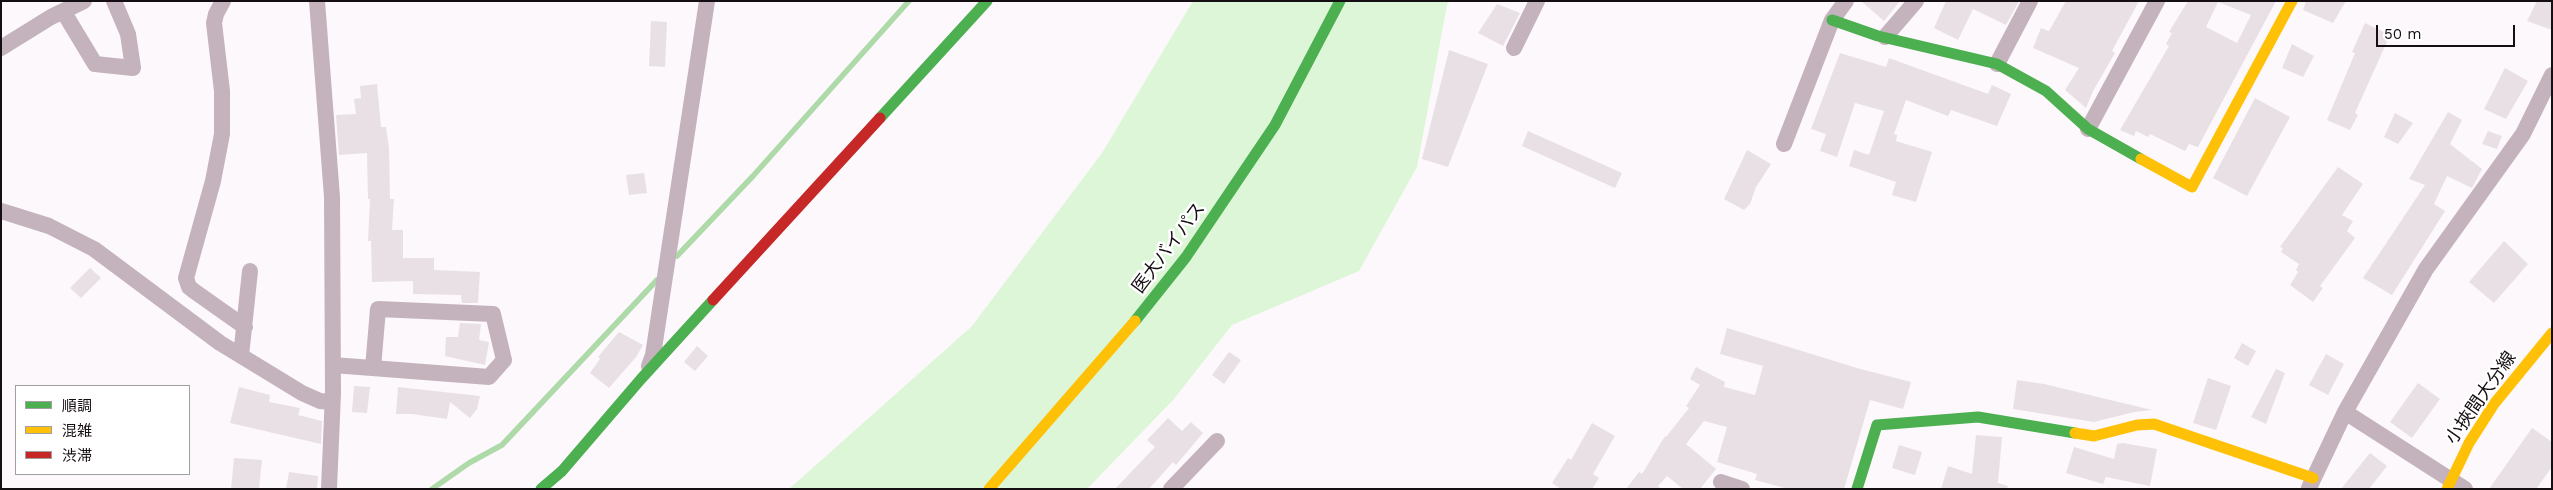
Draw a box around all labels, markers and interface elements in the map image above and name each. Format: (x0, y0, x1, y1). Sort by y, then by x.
scale bar (2378, 15, 2517, 47)
text: 50 m (2384, 25, 2421, 43)
street label: 医大バイパス (1128, 198, 1210, 298)
street label: 小挾間大分線 (2441, 348, 2521, 448)
legend (15, 385, 190, 475)
text: 順調 (62, 397, 92, 415)
text: 混雑 (62, 422, 92, 440)
text: 渋滞 (62, 447, 92, 465)

